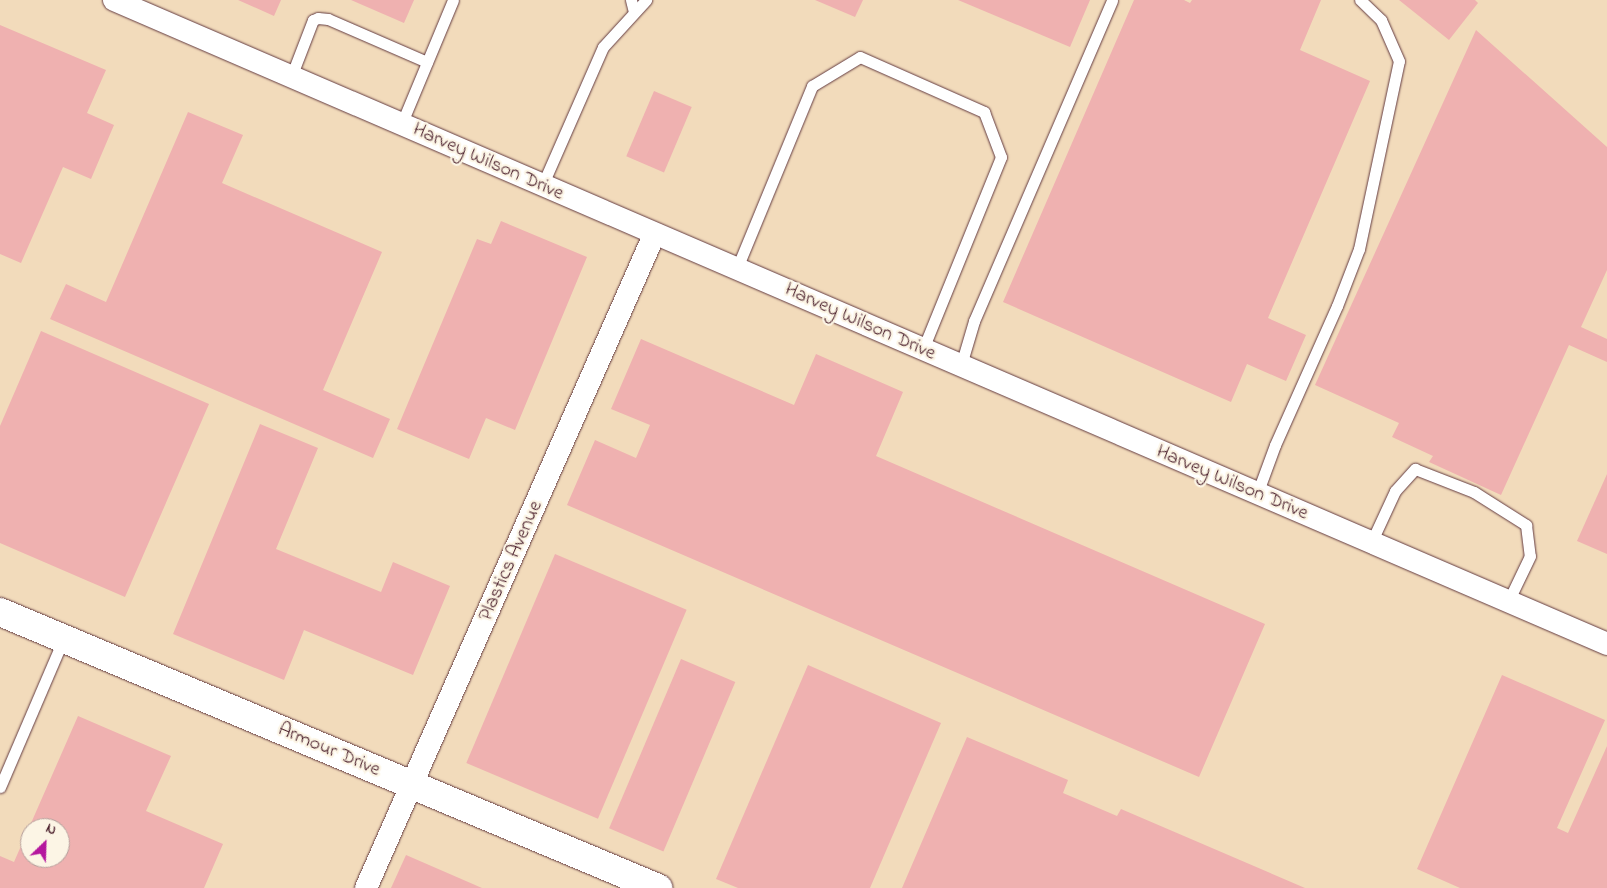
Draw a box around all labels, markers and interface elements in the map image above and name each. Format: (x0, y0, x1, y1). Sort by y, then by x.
street label: Harvey Wilson Drive (409, 118, 567, 206)
street label: Harvey Wilson Drive (781, 278, 939, 366)
street label: Harvey Wilson Drive (1152, 440, 1312, 526)
street label: Plastics Avenue (474, 497, 548, 625)
street label: Armour Drive (274, 718, 384, 782)
north arrow (20, 818, 70, 868)
text: N (42, 818, 59, 841)

